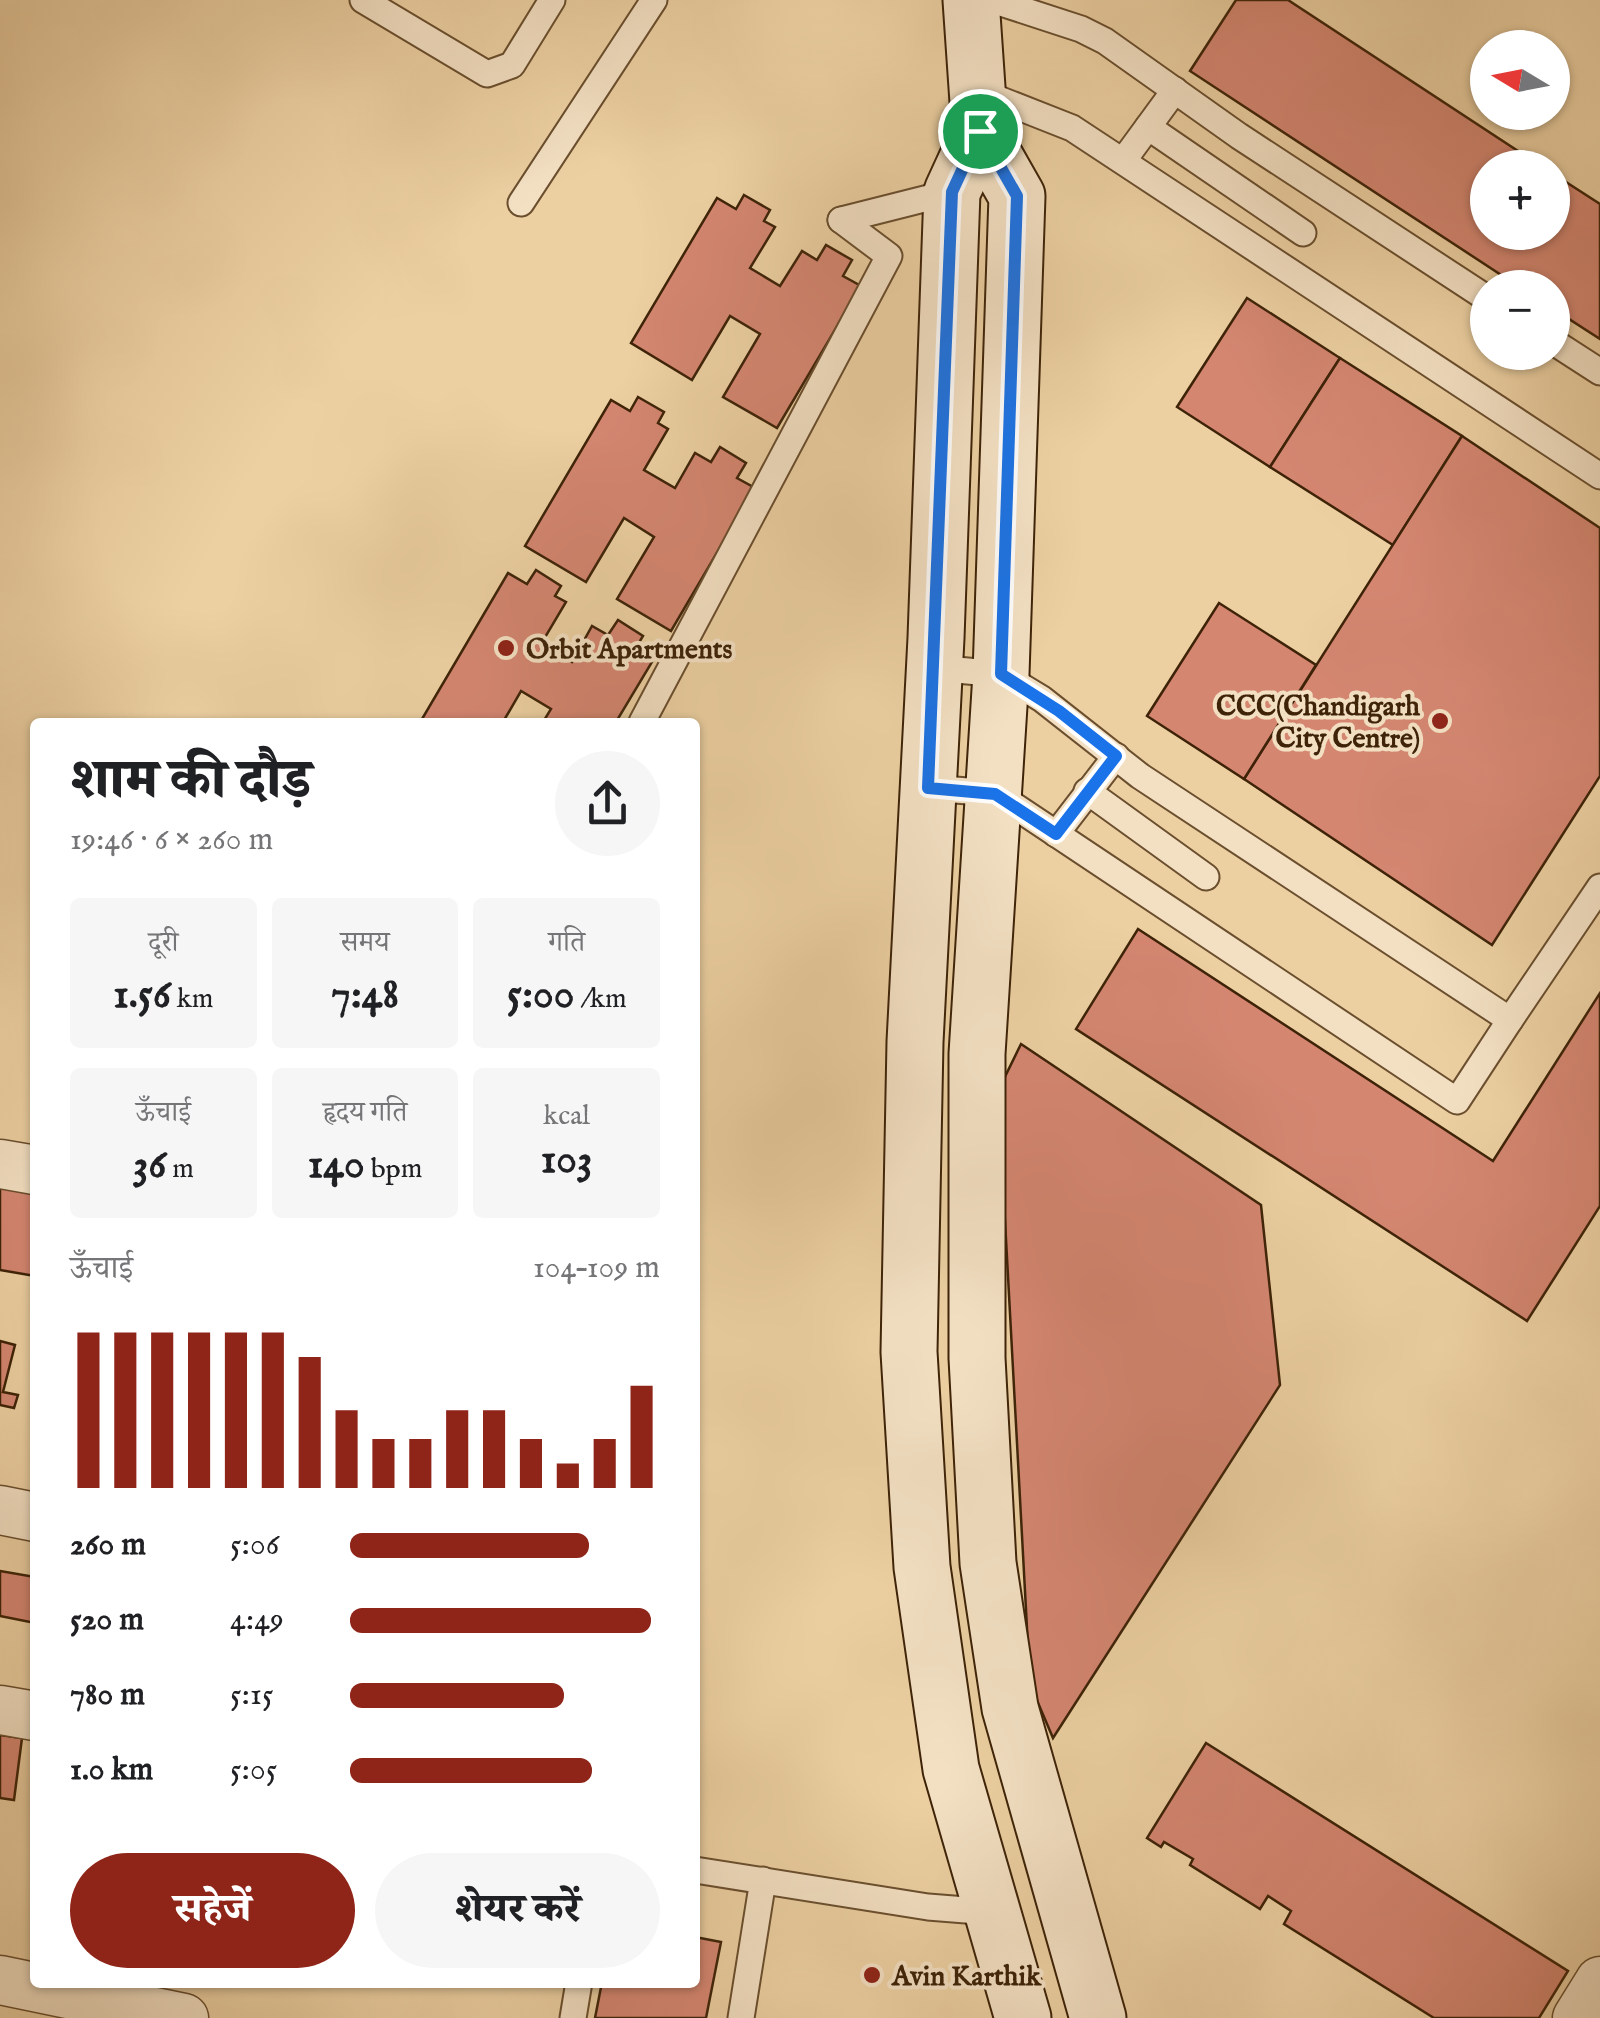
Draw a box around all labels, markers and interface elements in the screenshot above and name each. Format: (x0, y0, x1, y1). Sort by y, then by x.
north arrow (1470, 30, 1570, 130)
map controls (1470, 30, 1570, 370)
pin (938, 89, 1023, 174)
icon: arrive (953, 104, 1008, 159)
button: + (1470, 150, 1570, 250)
button: − (1470, 270, 1570, 370)
place label: Orbit Apartments (526, 633, 732, 668)
marker: Orbit Apartments (495, 637, 517, 659)
place label: CCC(Chandigarh City Centre) (1216, 690, 1421, 757)
marker: CCC(Chandigarh City Centre) (1429, 710, 1451, 732)
text: शाम की दौड़ (70, 747, 311, 817)
button: share (555, 751, 660, 856)
text: 19:46 · 6 × 260 m (70, 820, 273, 861)
text: दूरी (148, 926, 179, 961)
text: समय (340, 926, 390, 961)
text: गति (548, 926, 585, 961)
text: 1.56 (113, 969, 171, 1022)
text: 7:48 (331, 969, 399, 1022)
text: 5:00 (507, 969, 574, 1022)
text: km (171, 982, 213, 1017)
text: /km (574, 982, 627, 1017)
text: ऊँचाई (136, 1096, 191, 1131)
text: हृदय गति (323, 1096, 407, 1131)
text: kcal (543, 1099, 590, 1134)
text: 103 (541, 1134, 593, 1187)
text: 36 (133, 1139, 166, 1192)
text: 140 (308, 1139, 365, 1192)
text: m (166, 1152, 194, 1187)
text: bpm (365, 1152, 422, 1187)
text: 104–109 m (533, 1248, 660, 1289)
text: ऊँचाई (70, 1249, 133, 1290)
text: 260 m (70, 1525, 146, 1566)
text: 5:06 (230, 1525, 279, 1566)
text: 520 m (70, 1600, 144, 1641)
text: 4:49 (230, 1600, 284, 1641)
text: 780 m (70, 1675, 145, 1716)
text: 5:15 (230, 1675, 274, 1716)
text: 1.0 km (70, 1750, 153, 1791)
text: 5:05 (230, 1750, 277, 1791)
button: सहेजें (70, 1853, 355, 1968)
button: शेयर करें (375, 1853, 660, 1968)
place label: Avin Karthik (891, 1960, 1042, 1995)
marker: Avin Karthik (861, 1964, 883, 1986)

